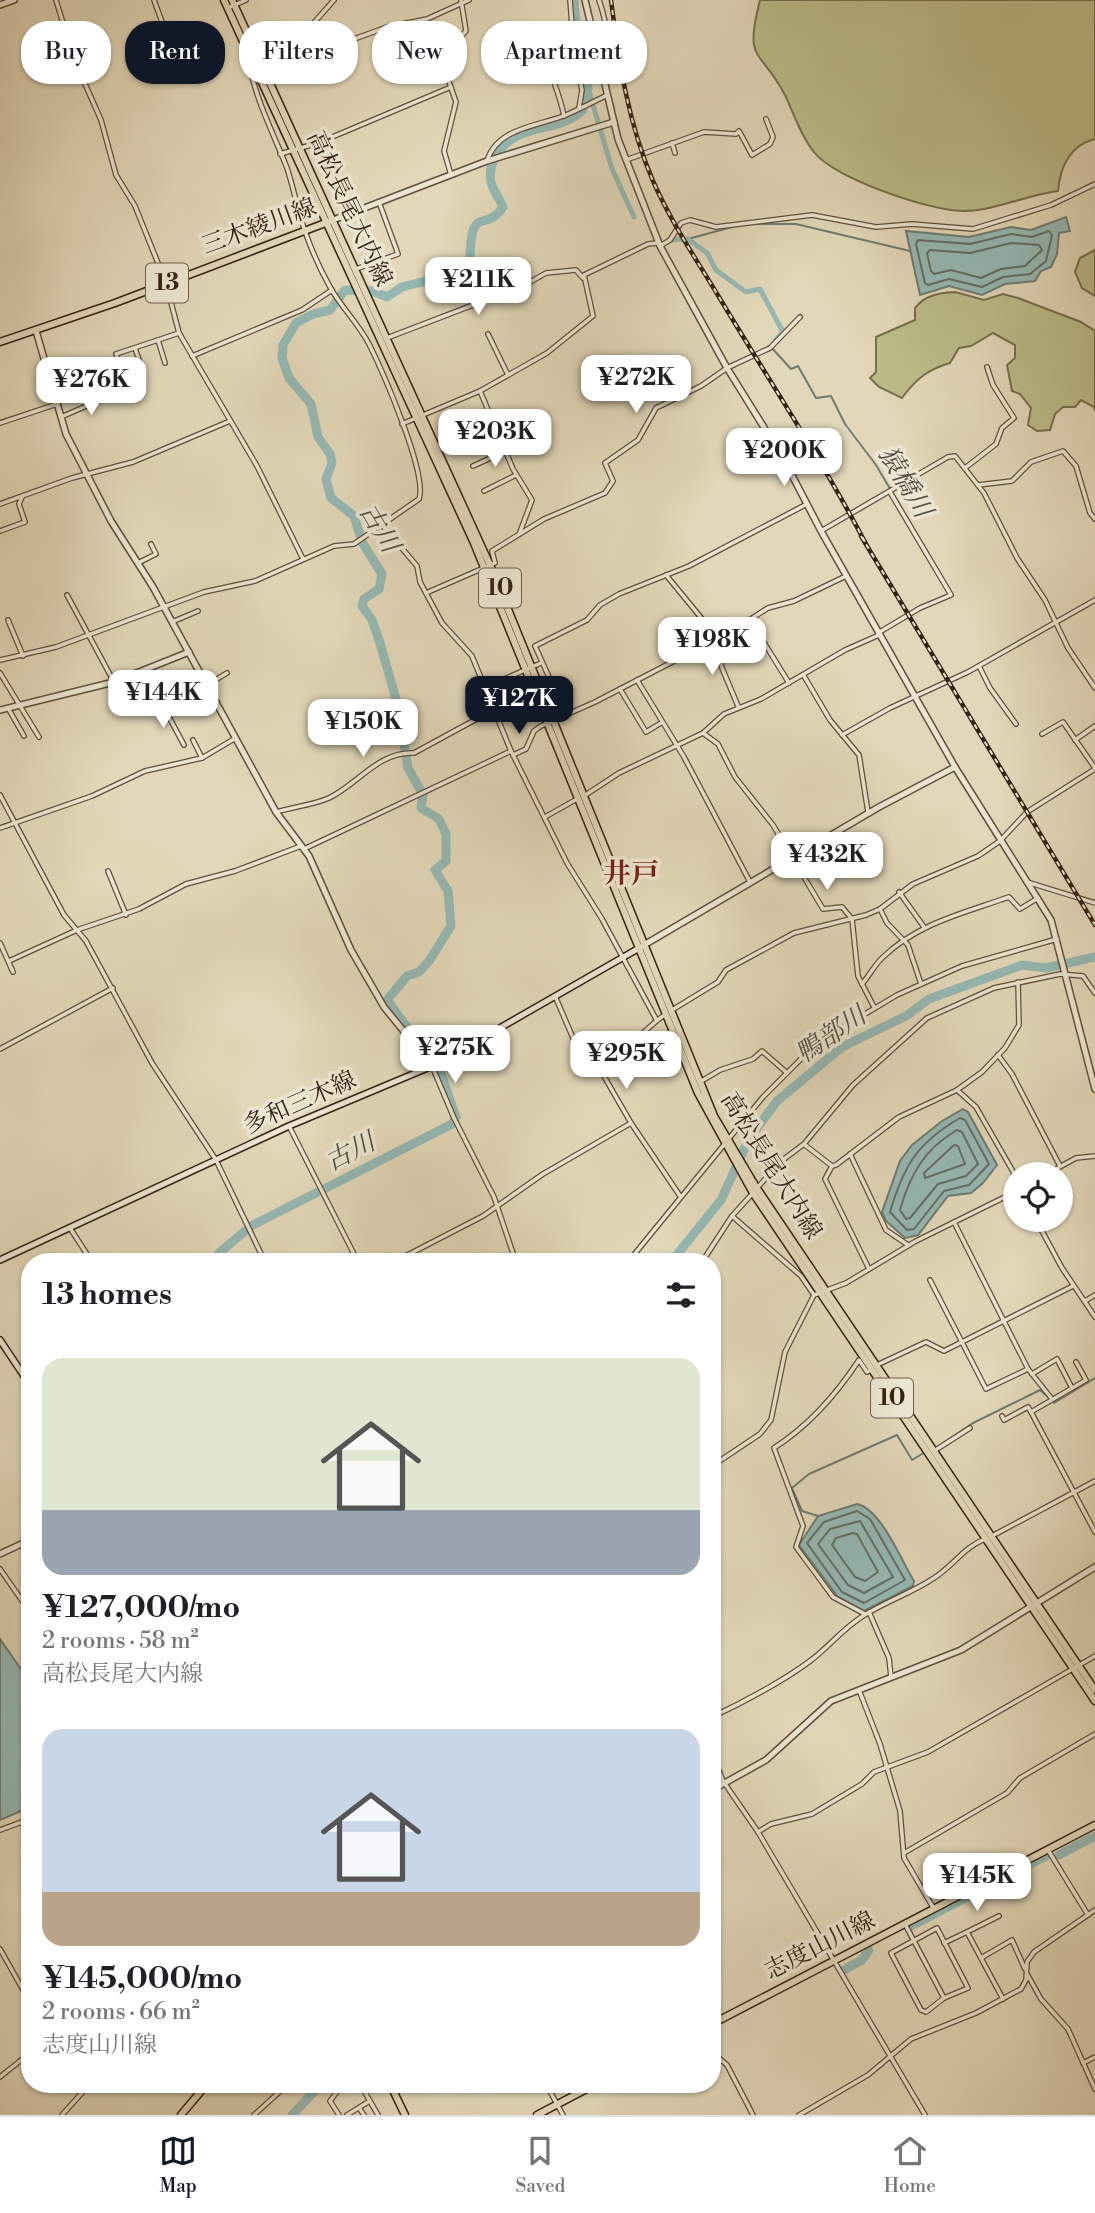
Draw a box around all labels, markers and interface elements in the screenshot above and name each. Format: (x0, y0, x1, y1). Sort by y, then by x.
chip: Buy (21, 21, 111, 84)
chip: Rent (125, 21, 225, 84)
chip: Filters (239, 21, 358, 84)
chip: New (372, 21, 467, 84)
chip: Apartment (481, 21, 647, 84)
street label: 高松長尾大内線 (300, 127, 398, 291)
street label: 三木綾川線 (197, 192, 321, 262)
pin: ¥211K (429, 258, 527, 317)
road number: 13 (146, 264, 188, 302)
text: ¥211K (441, 266, 515, 294)
pin: ¥272K (587, 356, 685, 415)
pin: ¥276K (42, 358, 140, 417)
text: ¥272K (597, 364, 675, 392)
text: ¥276K (52, 366, 130, 394)
pin: ¥203K (446, 410, 544, 469)
text: ¥203K (454, 418, 536, 446)
pin: ¥200K (735, 428, 833, 488)
text: ¥200K (742, 437, 826, 465)
water label: 猿橋川 (871, 440, 940, 526)
water label: 古川 (352, 497, 408, 561)
road number: 10 (479, 568, 521, 608)
pin: ¥198K (663, 618, 761, 677)
text: ¥198K (674, 626, 750, 654)
pin: ¥144K (114, 670, 212, 730)
pin: ¥127K (470, 676, 568, 736)
text: ¥144K (124, 679, 202, 707)
text: ¥127K (481, 685, 557, 713)
pin: ¥150K (314, 700, 412, 759)
text: ¥150K (324, 708, 402, 736)
pin: ¥432K (778, 832, 876, 892)
text: ¥432K (787, 841, 867, 869)
district label: 井戸 (603, 857, 659, 892)
water label: 鴨部川 (790, 998, 875, 1070)
pin: ¥275K (406, 1026, 504, 1085)
pin: ¥295K (577, 1032, 675, 1091)
text: ¥275K (416, 1034, 494, 1062)
text: ¥295K (586, 1040, 666, 1068)
street label: 多和三木線 (239, 1065, 361, 1141)
street label: 高松長尾大内線 (714, 1087, 828, 1245)
water label: 古川 (320, 1125, 383, 1178)
map controls (1003, 1162, 1073, 1232)
button: locate (1003, 1162, 1073, 1232)
text: 13 homes (42, 1276, 172, 1314)
icon: filters (662, 1276, 700, 1314)
road number: 10 (871, 1378, 913, 1418)
icon: home (308, 1403, 434, 1529)
text: ¥127,000/mo (42, 1589, 240, 1627)
text: 2 rooms · 58 m² (42, 1627, 199, 1655)
text: 高松長尾大内線 (42, 1660, 203, 1688)
icon: home (308, 1774, 434, 1900)
pin: ¥145K (928, 1854, 1026, 1913)
text: ¥145K (939, 1862, 1015, 1890)
street label: 志度山川線 (760, 1905, 880, 1987)
text: ¥145,000/mo (42, 1960, 242, 1998)
text: 2 rooms · 66 m² (42, 1998, 200, 2026)
text: 志度山川線 (42, 2031, 157, 2059)
tab: Map (159, 2132, 197, 2198)
tab: Saved (515, 2132, 565, 2198)
tab: Home (884, 2132, 936, 2198)

